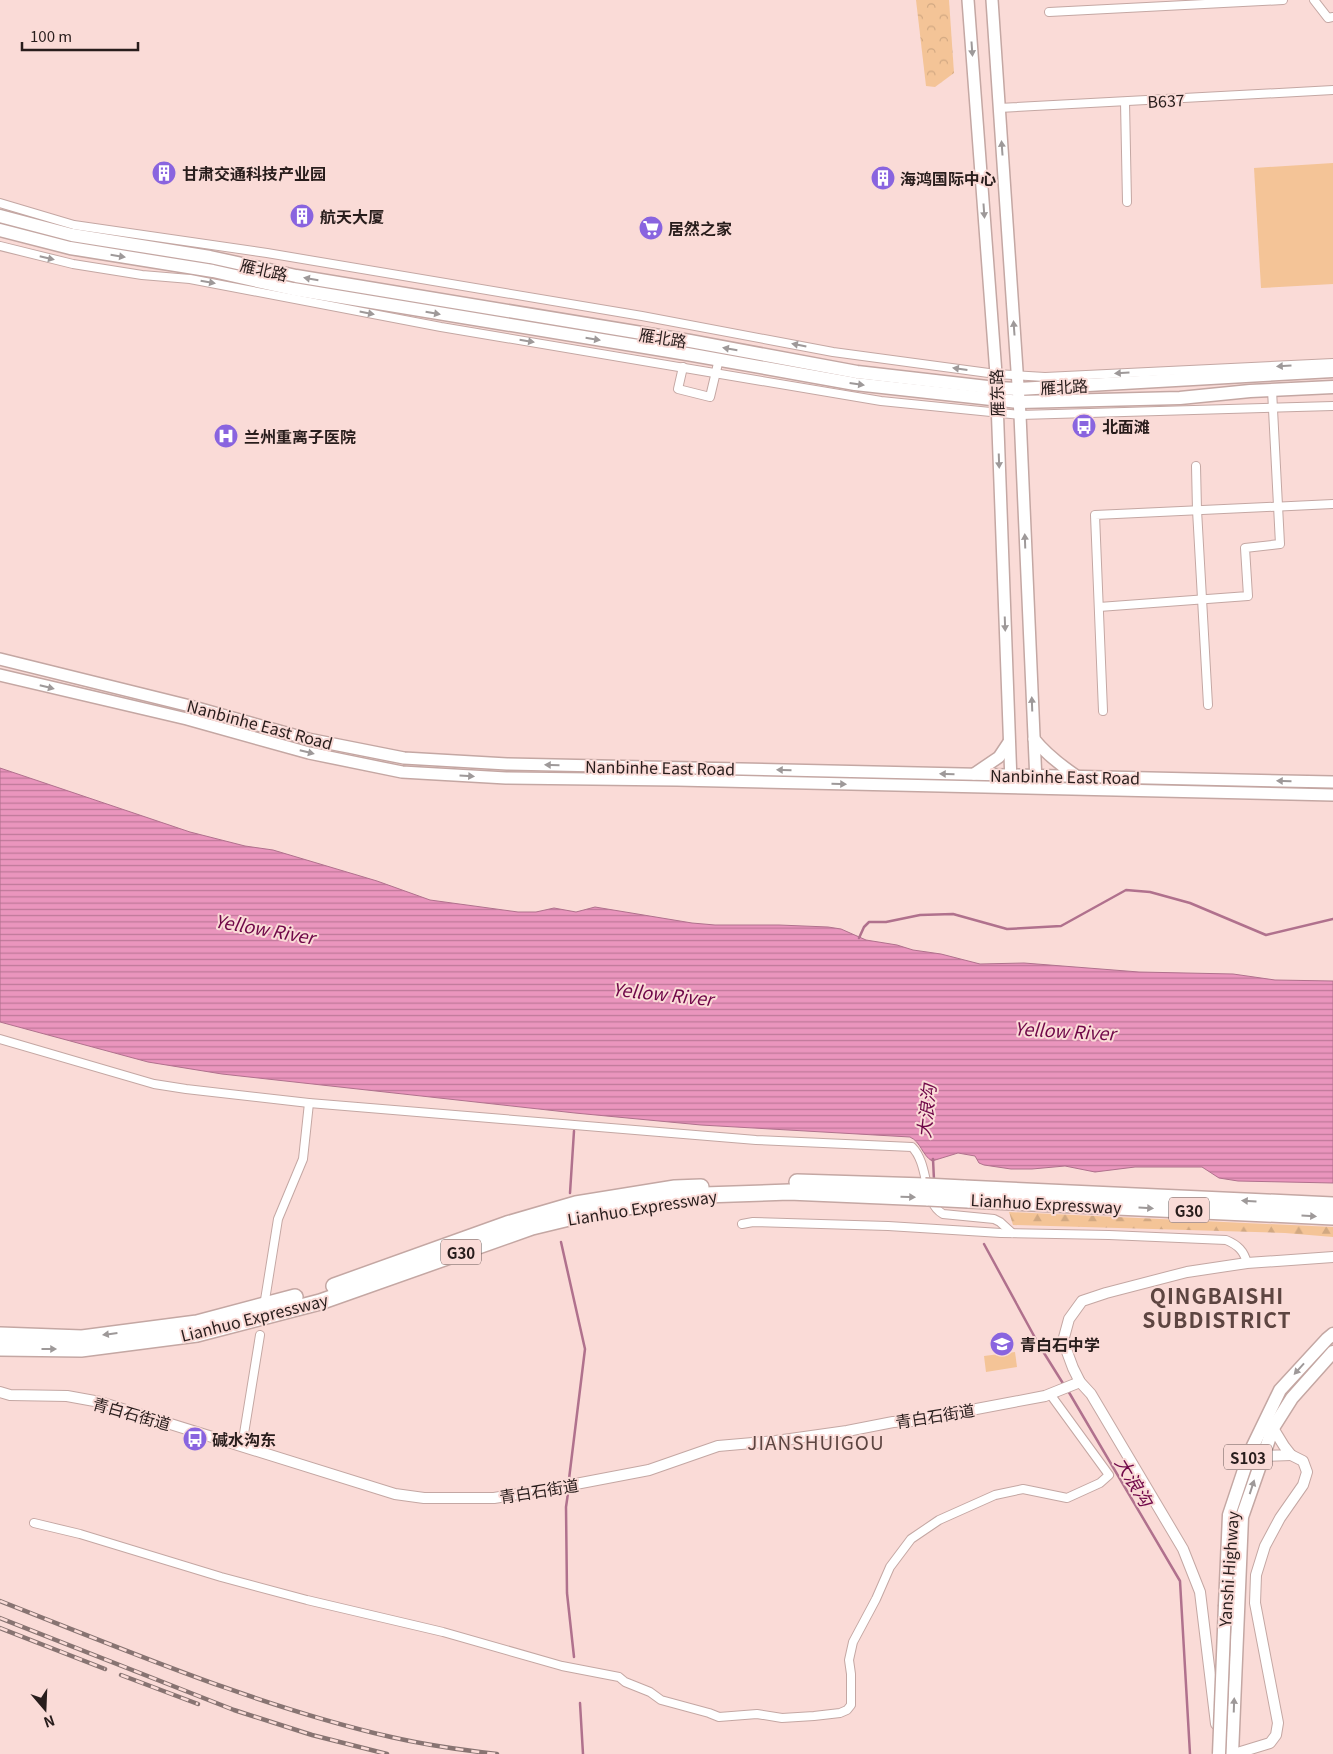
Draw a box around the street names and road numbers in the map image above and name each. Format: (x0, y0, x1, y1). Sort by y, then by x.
street label: B637 (1147, 87, 1185, 113)
street label: 雁北路 (238, 252, 290, 286)
street label: 雁北路 (637, 321, 689, 353)
street label: 雁东路 (983, 369, 1009, 417)
street label: 雁北路 (1039, 373, 1089, 399)
street label: Nanbinhe East Road (184, 693, 336, 755)
street label: Nanbinhe East Road (585, 754, 735, 780)
street label: Nanbinhe East Road (990, 763, 1140, 789)
street label: Lianhuo Expressway (566, 1183, 719, 1231)
street label: Lianhuo Expressway (970, 1187, 1123, 1219)
road number: G30 (1169, 1198, 1209, 1222)
road number: G30 (441, 1240, 481, 1264)
street label: Lianhuo Expressway (178, 1287, 331, 1347)
street label: 青白石街道 (90, 1390, 174, 1436)
street label: 青白石街道 (894, 1397, 976, 1433)
road number: S103 (1224, 1444, 1272, 1470)
street label: 青白石街道 (498, 1472, 580, 1508)
street label: Yanshi Highway (1212, 1510, 1244, 1629)

